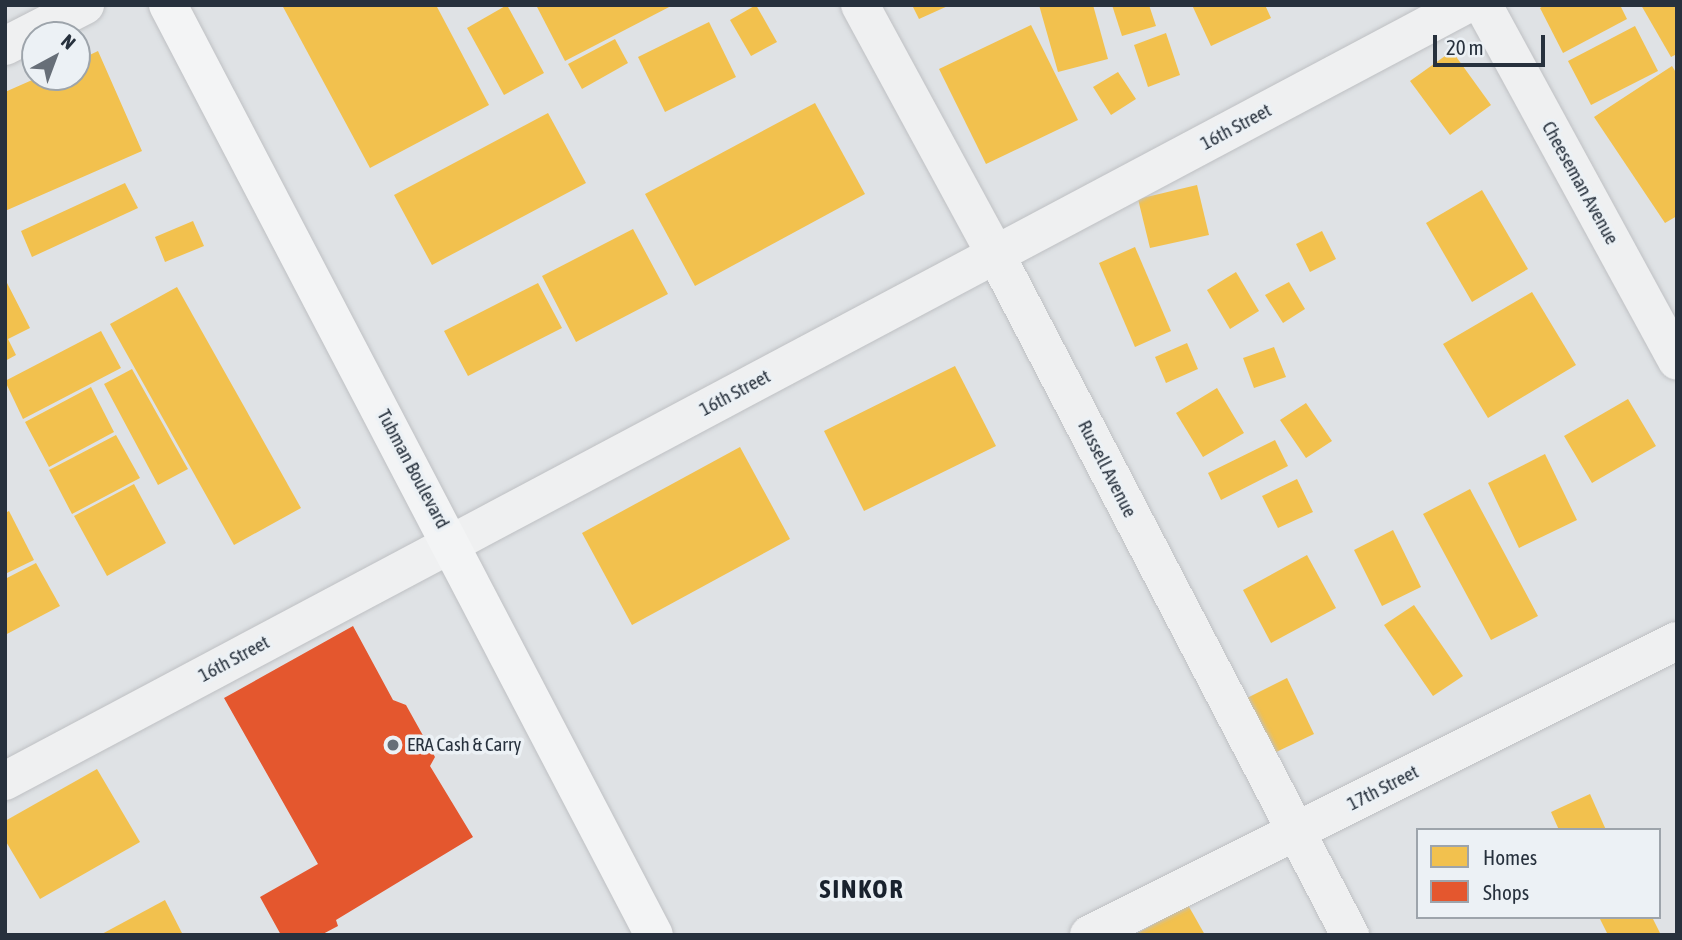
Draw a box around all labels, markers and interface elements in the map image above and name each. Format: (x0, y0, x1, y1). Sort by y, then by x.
north arrow (21, 21, 91, 91)
scale bar (1437, 21, 1549, 65)
text: N (57, 30, 80, 54)
text: 20 m (1446, 35, 1484, 59)
street label: 16th Street (1197, 99, 1275, 155)
street label: Cheeseman Avenue (1537, 117, 1623, 249)
street label: 16th Street (696, 365, 774, 421)
street label: Tubman Boulevard (372, 406, 454, 532)
street label: Russell Avenue (1073, 417, 1141, 521)
street label: 16th Street (195, 631, 273, 687)
place label: ERA Cash & Carry (407, 734, 521, 756)
marker: ERA Cash & Carry (385, 737, 401, 753)
street label: 17th Street (1344, 760, 1422, 816)
legend (1416, 828, 1661, 919)
text: Homes (1483, 845, 1537, 869)
district label: SINKOR (820, 874, 904, 906)
text: Shops (1483, 880, 1529, 904)

